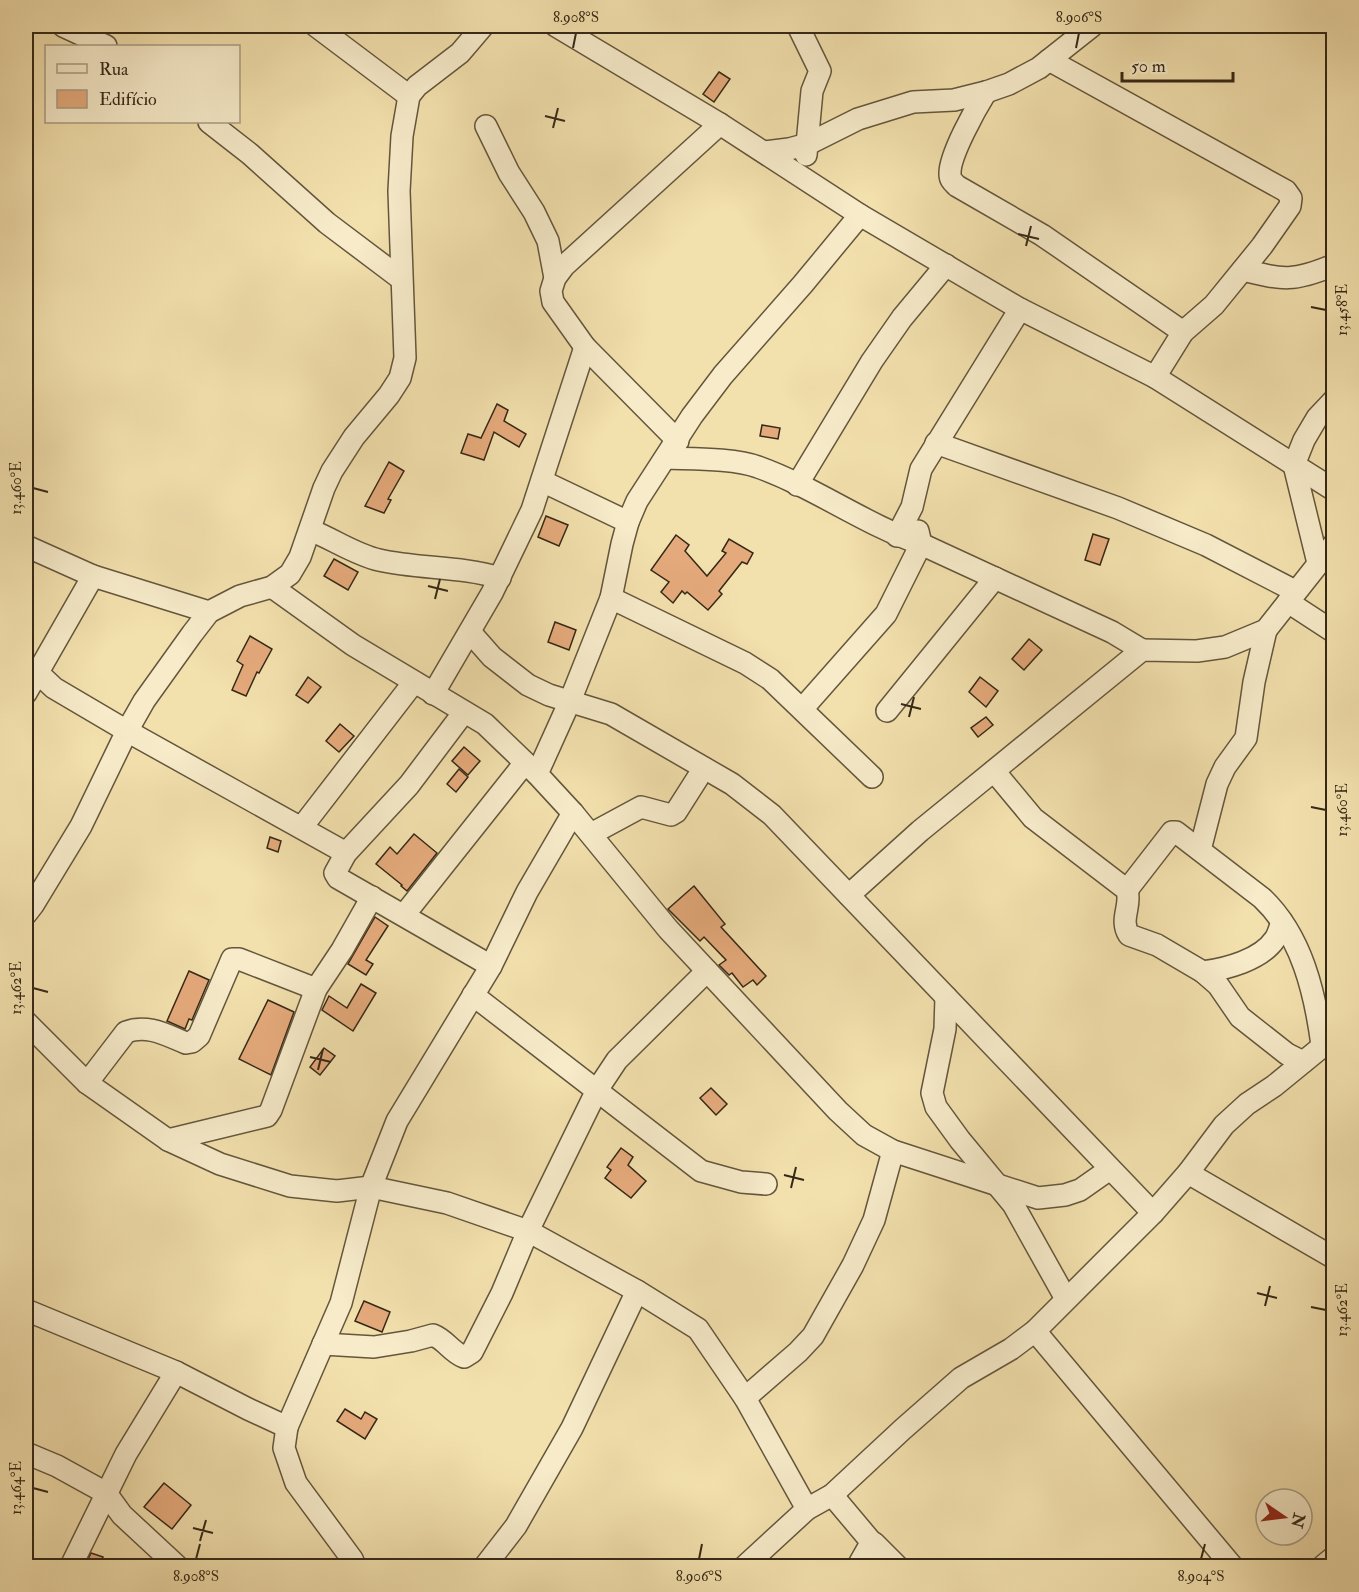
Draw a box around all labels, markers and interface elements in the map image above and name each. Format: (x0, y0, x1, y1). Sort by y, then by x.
text: 8.908°S (553, 8, 599, 27)
text: 8.906°S (1056, 8, 1102, 27)
legend (45, 45, 240, 123)
scale bar (1122, 45, 1233, 83)
text: 50 m (1131, 55, 1166, 78)
text: Rua (99, 58, 129, 81)
text: Edifício (99, 88, 157, 111)
text: 13.458°E (1333, 284, 1352, 336)
text: 13.460°E (7, 461, 26, 515)
text: 13.460°E (1333, 783, 1352, 837)
text: 13.462°E (7, 961, 26, 1015)
text: 13.462°E (1333, 1283, 1352, 1337)
text: 13.464°E (7, 1461, 26, 1515)
north arrow (1254, 1487, 1314, 1547)
text: N (1286, 1510, 1309, 1530)
text: 8.908°S (173, 1567, 219, 1586)
text: 8.906°S (676, 1567, 722, 1586)
text: 8.904°S (1178, 1567, 1225, 1586)

